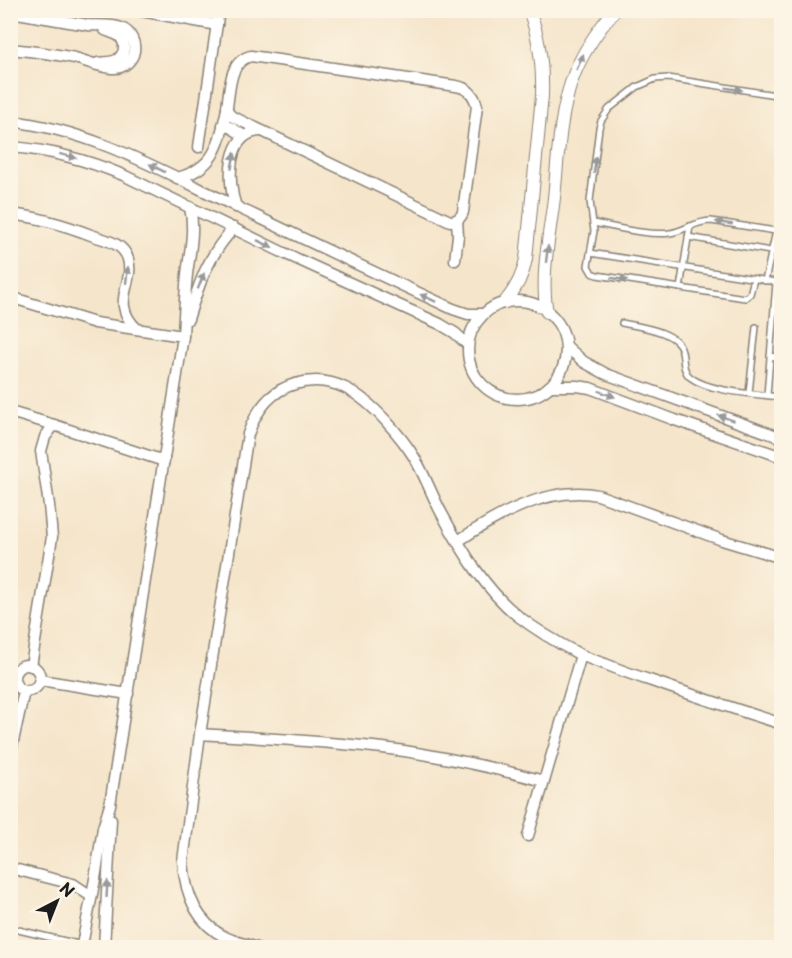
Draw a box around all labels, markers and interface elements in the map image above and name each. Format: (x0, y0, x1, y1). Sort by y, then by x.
one-way arrow (575, 54, 584, 71)
one-way arrow (725, 84, 744, 93)
one-way arrow (229, 151, 238, 170)
one-way arrow (59, 152, 77, 162)
one-way arrow (590, 156, 599, 175)
one-way arrow (149, 164, 166, 173)
one-way arrow (714, 218, 733, 227)
one-way arrow (257, 239, 274, 248)
one-way arrow (543, 244, 552, 263)
one-way arrow (122, 265, 132, 284)
one-way arrow (196, 271, 206, 289)
one-way arrow (610, 274, 629, 283)
one-way arrow (420, 293, 437, 302)
one-way arrow (599, 390, 617, 400)
one-way arrow (717, 412, 735, 422)
north arrow (27, 871, 87, 931)
text: N (55, 876, 80, 902)
one-way arrow (102, 880, 111, 899)

